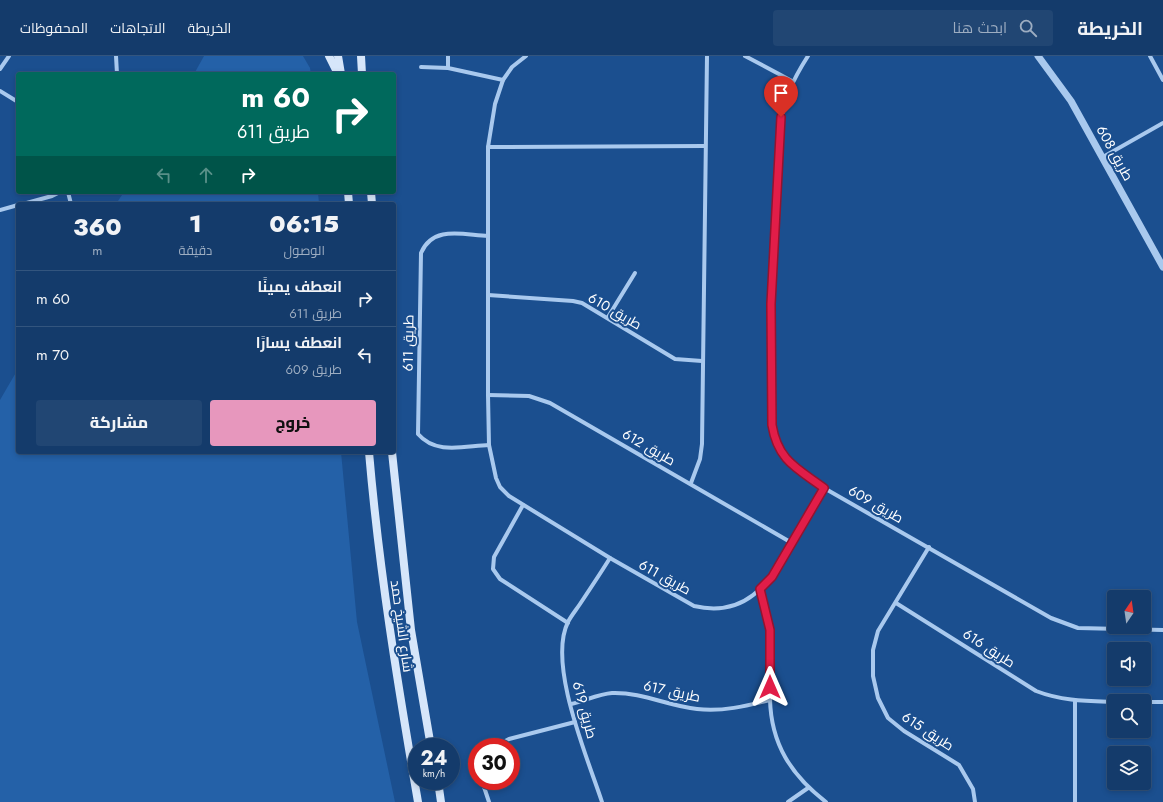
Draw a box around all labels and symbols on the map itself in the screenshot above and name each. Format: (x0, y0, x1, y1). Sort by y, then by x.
pin (764, 76, 798, 117)
street label: طريق 608 (1092, 122, 1138, 184)
street label: طريق 610 (584, 288, 646, 334)
street label: طريق 611 (398, 314, 418, 372)
street label: طريق 612 (619, 424, 679, 470)
street label: طريق 609 (845, 480, 907, 528)
street label: طريق 611 (635, 554, 695, 600)
street label: شارع الشيخ حمد (386, 579, 418, 673)
north arrow (1107, 590, 1151, 634)
street label: طريق 616 (959, 624, 1019, 672)
position arrow (749, 666, 791, 708)
street label: طريق 617 (642, 675, 702, 707)
street label: طريق 619 (568, 679, 602, 741)
street label: طريق 615 (898, 707, 958, 755)
speed limit sign: 30 (468, 738, 520, 790)

